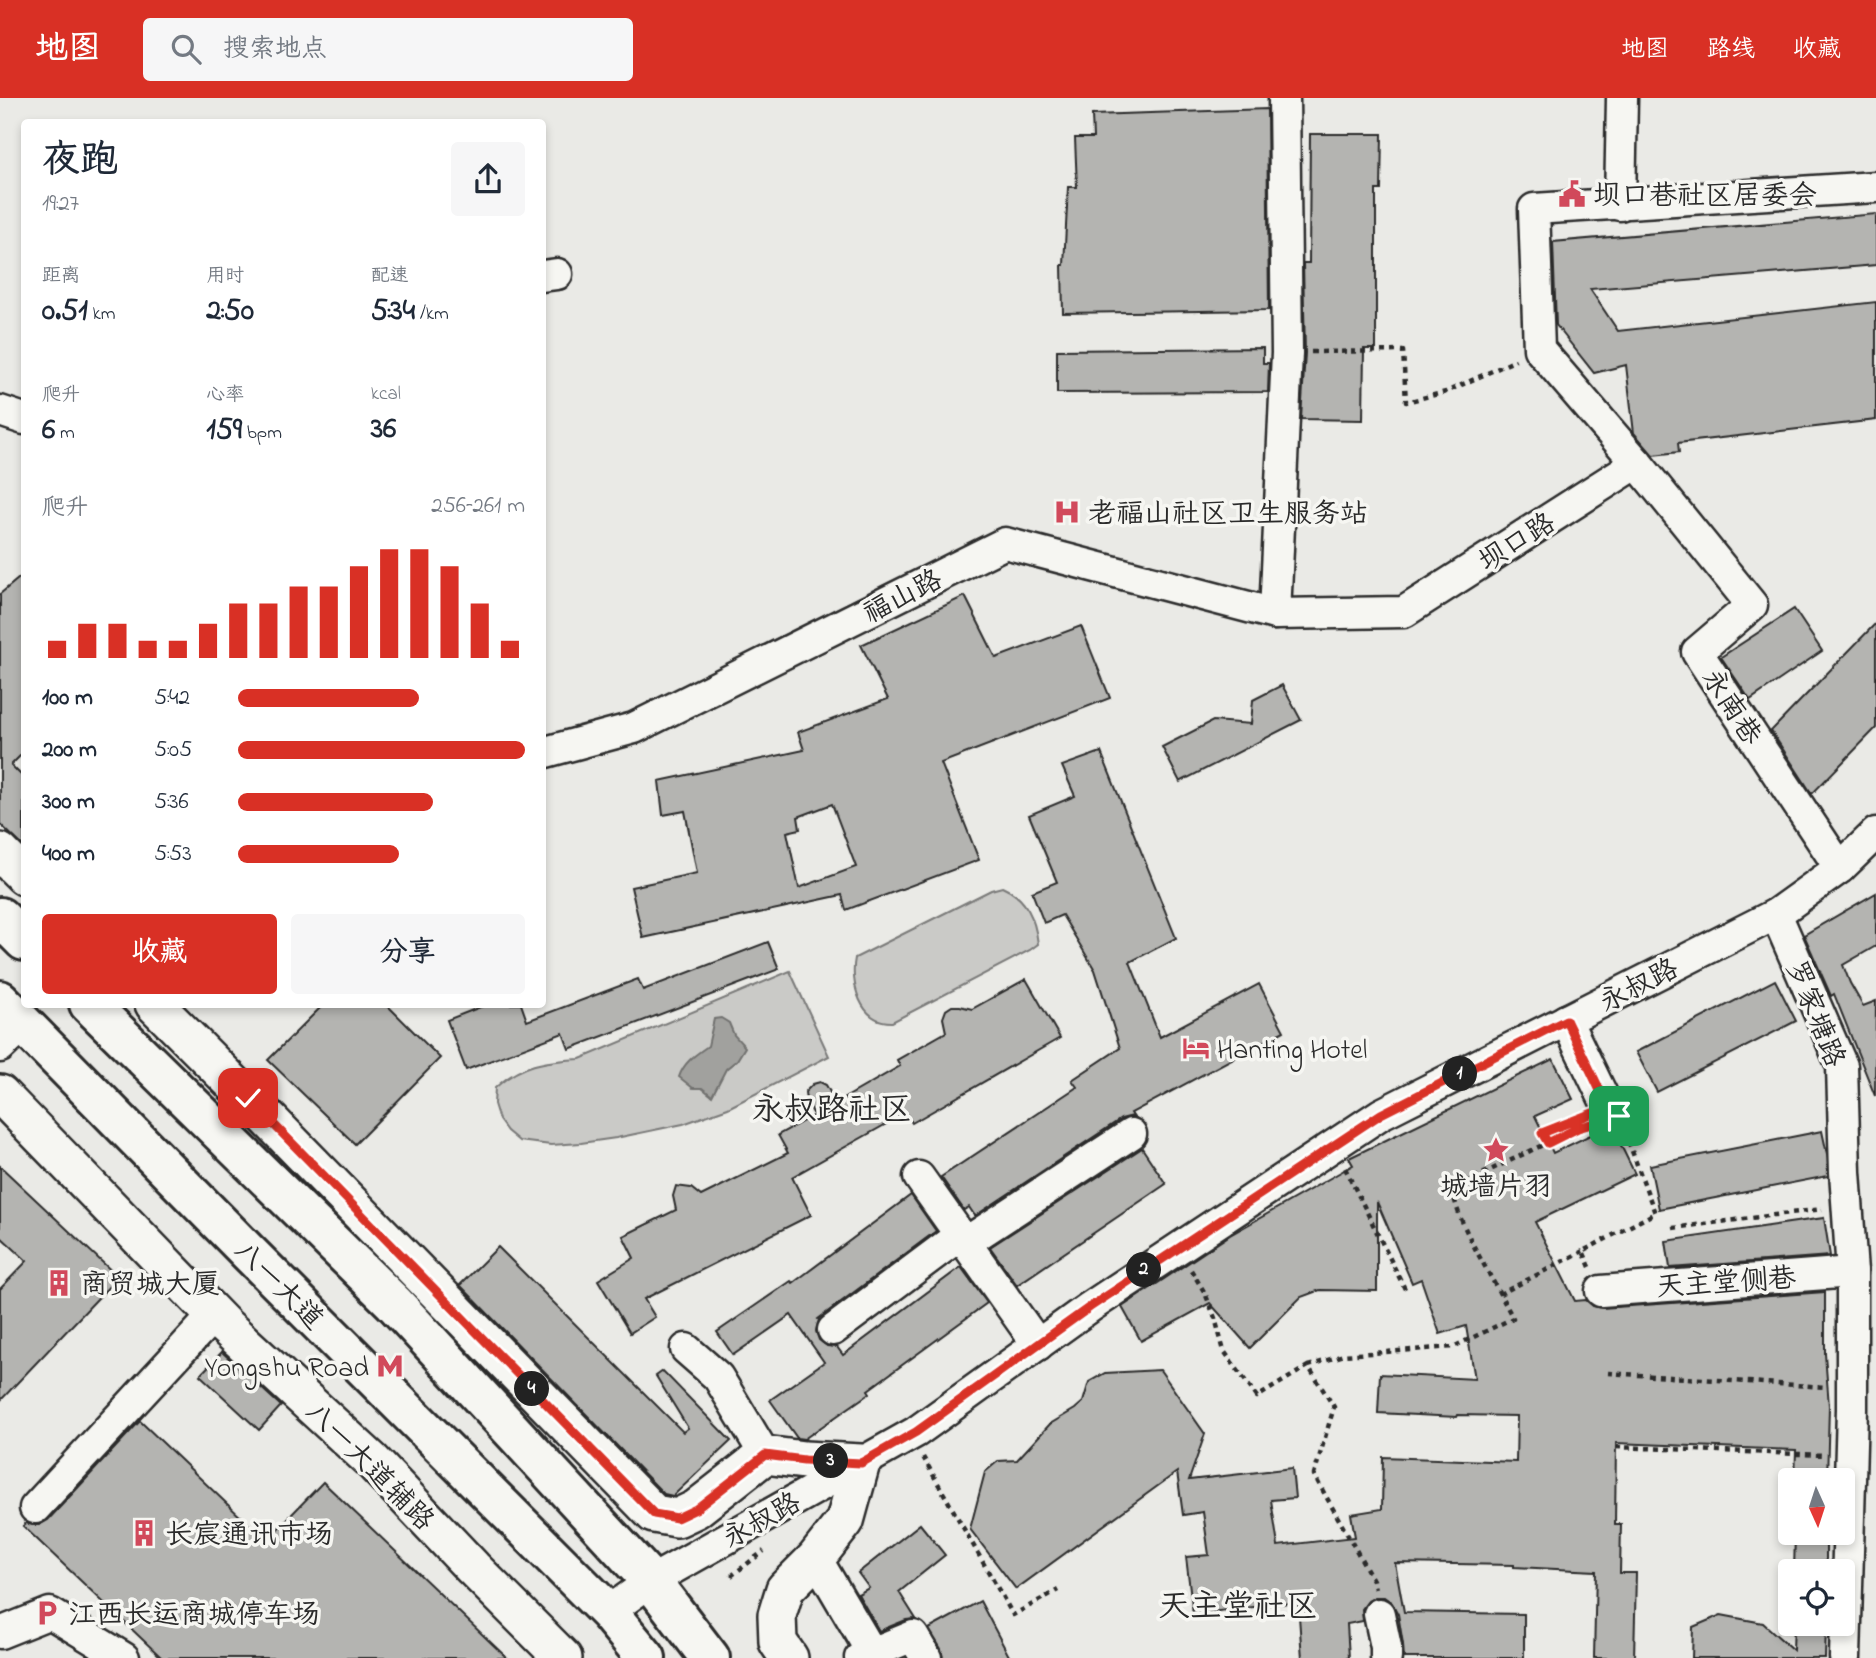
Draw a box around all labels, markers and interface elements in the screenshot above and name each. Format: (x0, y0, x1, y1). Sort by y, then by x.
search box (143, 18, 633, 81)
text: 地图 (35, 26, 101, 74)
icon: search (167, 30, 205, 68)
text: 搜索地点 (223, 31, 327, 69)
text: 地图 (1621, 33, 1669, 68)
text: 路线 (1707, 33, 1755, 68)
text: 收藏 (1793, 33, 1841, 68)
text: 夜跑 (42, 134, 118, 190)
button: share (451, 142, 525, 216)
place label: 坝口巷社区居委会 (1593, 177, 1817, 218)
public building icon: 坝口巷社区居委会 (1557, 179, 1587, 209)
text: 19:27 (42, 188, 79, 221)
text: 距离 (42, 263, 80, 290)
text: 用时 (206, 263, 244, 290)
text: 配速 (371, 263, 409, 290)
text: 0.51 (42, 290, 88, 334)
text: 2:50 (206, 290, 254, 334)
text: 5:34 (371, 290, 415, 334)
text: km (88, 301, 116, 328)
text: /km (415, 301, 449, 328)
text: kcal (371, 381, 401, 408)
text: 爬升 (42, 382, 80, 409)
text: 心率 (206, 382, 244, 409)
text: 36 (371, 408, 396, 452)
text: 6 (42, 409, 55, 453)
text: 159 (206, 409, 242, 453)
text: m (55, 420, 75, 447)
text: bpm (242, 420, 282, 447)
text: 256–261 m (431, 490, 525, 523)
text: 爬升 (42, 492, 88, 525)
place label: 老福山社区卫生服务站 (1088, 495, 1368, 536)
hospital icon: 老福山社区卫生服务站 (1052, 497, 1082, 527)
street label: 坝口路 (1471, 504, 1564, 584)
street label: 福山路 (857, 561, 950, 635)
street label: 永南巷 (1690, 662, 1771, 755)
text: 100 m (42, 682, 93, 715)
text: 5:42 (154, 682, 190, 715)
text: 200 m (42, 734, 97, 767)
text: 5:05 (154, 734, 192, 767)
text: 300 m (42, 786, 95, 819)
text: 5:36 (154, 786, 189, 819)
text: 400 m (42, 838, 95, 871)
text: 5:53 (154, 838, 192, 871)
button: 收藏 (42, 914, 277, 994)
button: 分享 (291, 914, 525, 994)
street label: 永叔路 (1593, 950, 1686, 1024)
street label: 罗家塘路 (1774, 955, 1854, 1074)
place label: Hanting Hotel (1217, 1031, 1368, 1072)
hotel icon: Hanting Hotel (1181, 1033, 1211, 1063)
pin: 1 (1442, 1056, 1478, 1091)
text: 1 (1456, 1060, 1463, 1087)
pin (218, 1068, 278, 1128)
icon: check (229, 1079, 267, 1117)
pin (1589, 1086, 1649, 1146)
district label: 永叔路社区 (752, 1088, 912, 1135)
icon: arrive (1600, 1097, 1638, 1135)
place icon: 城墙片羽 (1481, 1135, 1511, 1165)
place label: 城墙片羽 (1440, 1168, 1552, 1209)
street label: 八一大道 (223, 1232, 332, 1341)
pin: 2 (1126, 1252, 1162, 1288)
text: 2 (1139, 1256, 1148, 1283)
street label: 天主堂侧巷 (1655, 1259, 1798, 1310)
place label: 商贸城大厦 (80, 1266, 220, 1307)
building icon: 商贸城大厦 (44, 1268, 74, 1298)
place label: Yongshu Road (205, 1349, 369, 1390)
metro station icon: Yongshu Road (375, 1351, 405, 1381)
pin: 4 (514, 1372, 550, 1406)
text: 4 (528, 1375, 535, 1402)
street label: 八一大道辅路 (295, 1394, 442, 1541)
pin: 3 (814, 1444, 848, 1478)
text: 3 (827, 1447, 834, 1474)
north arrow (1778, 1468, 1855, 1545)
map controls (1778, 1468, 1855, 1636)
street label: 永叔路 (716, 1484, 809, 1560)
place label: 长宸通讯市场 (165, 1516, 333, 1557)
building icon: 长宸通讯市场 (129, 1518, 159, 1548)
button: locate (1778, 1559, 1855, 1636)
district label: 天主堂社区 (1158, 1585, 1318, 1632)
place label: 江西长运商城停车场 (68, 1596, 320, 1637)
parking icon: 江西长运商城停车场 (32, 1598, 62, 1628)

